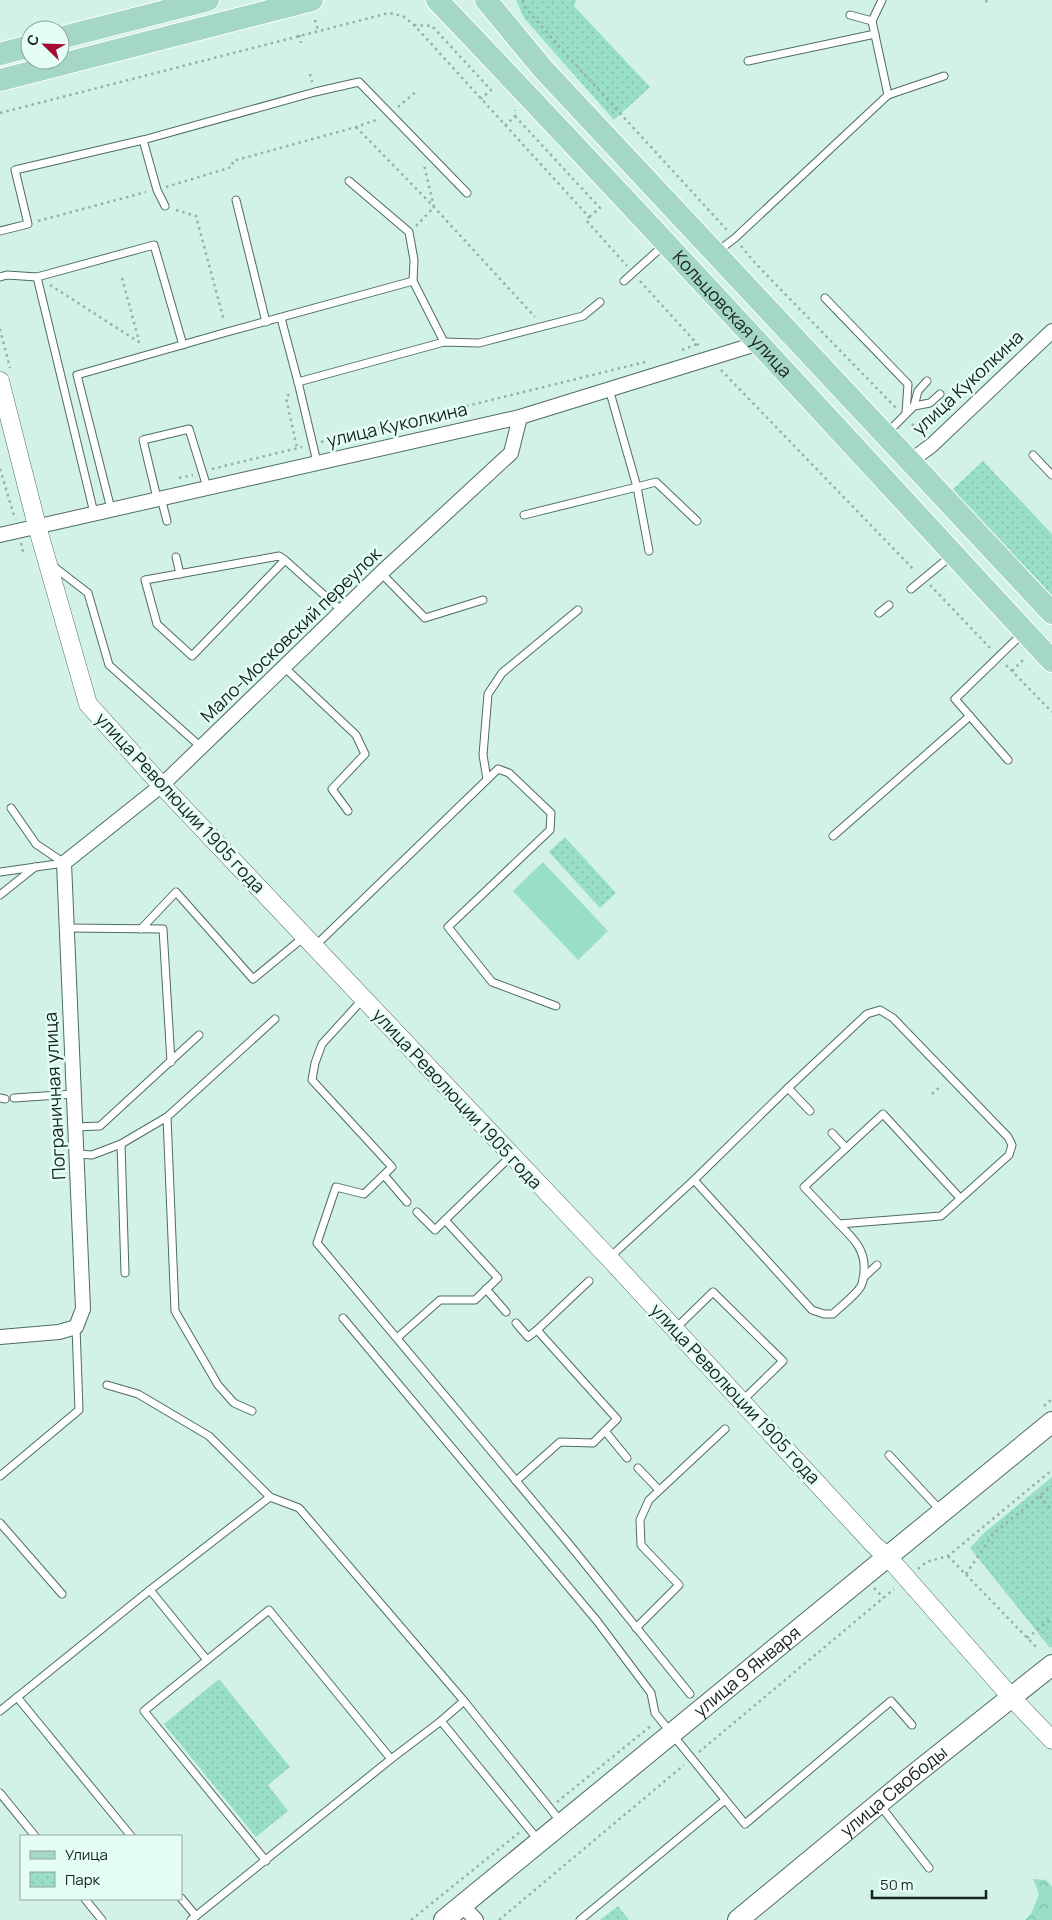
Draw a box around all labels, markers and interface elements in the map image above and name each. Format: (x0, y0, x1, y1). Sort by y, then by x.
north arrow (20, 20, 70, 70)
text: С (22, 31, 43, 48)
street label: Кольцовская улица (668, 245, 798, 382)
street label: улица Куколкина (907, 325, 1028, 440)
street label: улица Куколкина (324, 396, 469, 452)
street label: Мало-Московский переулок (195, 541, 387, 727)
street label: улица Революции 1905 года (91, 707, 271, 898)
street label: улица Революции 1905 года (368, 1003, 548, 1194)
street label: Пограничная улица (38, 1012, 70, 1180)
street label: улица Революции 1905 года (646, 1298, 826, 1489)
street label: улица 9 Января (688, 1620, 805, 1722)
street label: улица Свободы (835, 1740, 952, 1842)
legend (20, 1835, 182, 1900)
text: Улица (65, 1844, 108, 1865)
scale bar (872, 1868, 986, 1900)
text: Парк (65, 1869, 101, 1890)
text: 50 m (880, 1874, 914, 1895)

